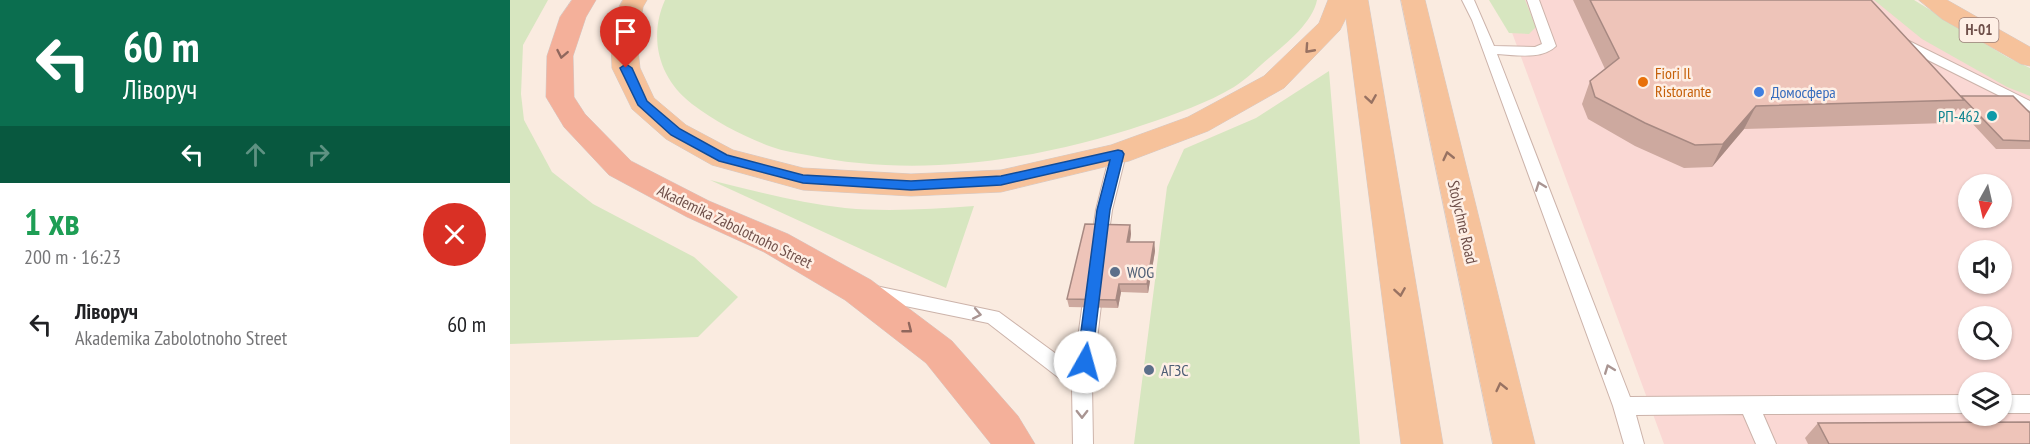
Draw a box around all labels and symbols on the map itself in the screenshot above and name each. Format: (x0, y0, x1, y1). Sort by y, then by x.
pin (600, 6, 651, 68)
road number: Н-01 (1960, 18, 1998, 42)
one-way arrow (1305, 42, 1316, 52)
one-way arrow (556, 49, 569, 59)
place label: Fiori Il Ristorante (1655, 63, 1711, 101)
marker: Fiori Il Ristorante (1636, 75, 1650, 89)
place label: Домосфера (1771, 82, 1836, 102)
marker: Домосфера (1752, 85, 1766, 99)
one-way arrow (1364, 95, 1376, 104)
place label: РП-462 (1938, 106, 1980, 126)
marker: РП-462 (1985, 109, 1999, 123)
one-way arrow (1442, 151, 1455, 161)
north arrow (1958, 174, 2012, 228)
street label: Stolychne Road (1444, 178, 1482, 266)
street label: Akademika Zabolotnoho Street (654, 180, 816, 272)
one-way arrow (1535, 181, 1548, 192)
place label: WOG (1127, 262, 1154, 282)
marker: WOG (1108, 265, 1122, 279)
one-way arrow (1393, 288, 1405, 297)
one-way arrow (972, 307, 982, 320)
one-way arrow (901, 321, 912, 332)
position arrow (1053, 330, 1117, 394)
place label: АГЗС (1161, 360, 1189, 380)
marker: АГЗС (1142, 363, 1156, 377)
one-way arrow (1603, 364, 1616, 375)
one-way arrow (1495, 382, 1508, 392)
one-way arrow (1076, 410, 1089, 419)

